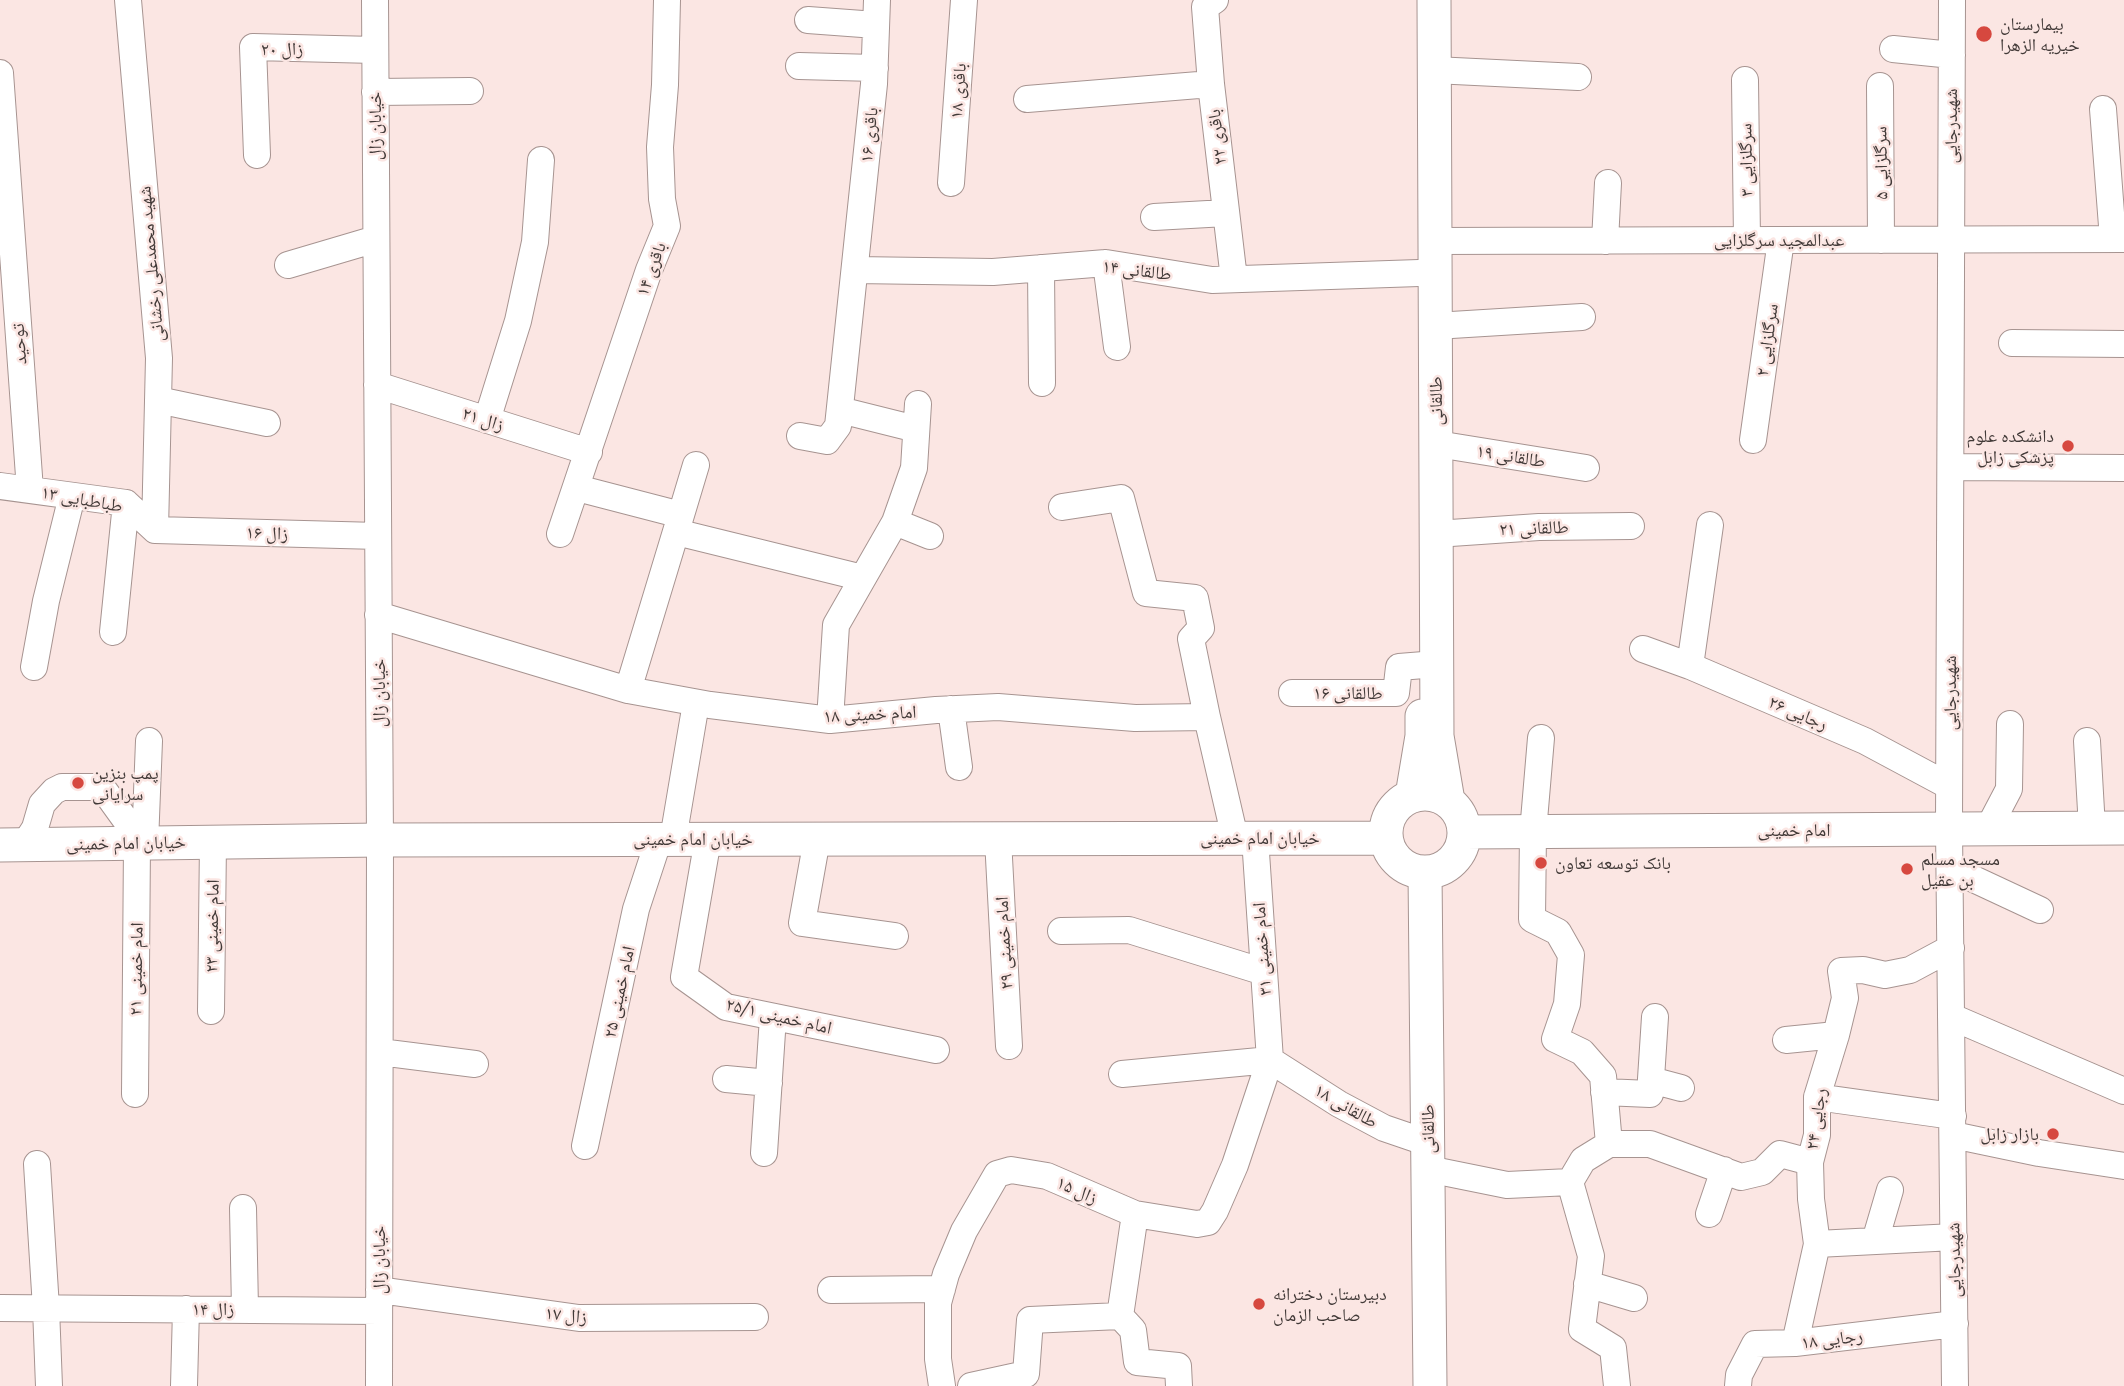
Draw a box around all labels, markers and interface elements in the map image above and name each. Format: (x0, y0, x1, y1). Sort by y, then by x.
place label: بیمارستان خیریه الزهرا (2000, 13, 2080, 56)
marker: بیمارستان خیریه الزهرا (1974, 24, 1994, 44)
street label: زال ۲۰ (261, 38, 303, 60)
street label: باقری ۱۸ (945, 62, 971, 120)
street label: شهیدرجایی (1940, 88, 1962, 164)
street label: خیابان زال (364, 92, 386, 160)
street label: باقری ۱۶ (855, 106, 883, 164)
street label: باقری ۲۲ (1203, 108, 1231, 166)
street label: سرگلزایی ۳ (1735, 123, 1757, 197)
street label: سرگلزایی ۵ (1870, 126, 1892, 200)
street label: شهید محمدعلی رخشانی (133, 185, 169, 343)
street label: عبدالمجید سرگلزایی (1714, 229, 1844, 251)
street label: باقری ۱۴ (631, 239, 671, 299)
street label: طالقانی ۱۴ (1101, 255, 1173, 285)
street label: سرگلزایی ۲ (1751, 302, 1783, 378)
street label: توحید (7, 323, 31, 365)
street label: طالقانی (1425, 376, 1447, 426)
street label: زال ۲۱ (460, 402, 506, 436)
place label: دانشکده علوم پزشکی زابل (1966, 425, 2054, 467)
marker: دانشکده علوم پزشکی زابل (2060, 438, 2076, 454)
street label: طالقانی ۱۹ (1475, 440, 1547, 472)
street label: طباطبایی ۱۳ (40, 481, 124, 517)
street label: طالقانی ۲۱ (1499, 516, 1569, 540)
street label: زال ۱۶ (246, 521, 288, 545)
street label: شهیدرجایی (1939, 655, 1961, 731)
street label: خیابان زال (368, 659, 390, 727)
street label: طالقانی ۱۶ (1313, 682, 1383, 704)
street label: رجایی ۲۶ (1765, 691, 1831, 735)
street label: امام خمینی ۱۸ (823, 701, 917, 727)
place label: پمپ بنزین سرایانی (92, 762, 159, 804)
marker: پمپ بنزین سرایانی (70, 775, 86, 791)
street label: امام خمینی (1758, 819, 1830, 841)
street label: خیابان امام خمینی (1200, 827, 1320, 849)
street label: خیابان امام خمینی (633, 828, 753, 850)
street label: خیابان امام خمینی (66, 831, 186, 855)
place label: مسجد مسلم بن عقیل (1921, 848, 2000, 890)
place label: بانک توسعه تعاون (1555, 852, 1671, 874)
marker: بانک توسعه تعاون (1533, 855, 1549, 871)
marker: مسجد مسلم بن عقیل (1899, 861, 1915, 877)
street label: امام خمینی ۲۳ (200, 879, 224, 973)
street label: امام خمینی ۲۹ (991, 896, 1017, 990)
street label: امام خمینی ۳۱ (1248, 902, 1276, 996)
street label: امام خمینی ۲۱ (124, 922, 148, 1016)
street label: امام خمینی ۲۵ (599, 944, 639, 1040)
street label: امام خمینی ۲۵/۱ (724, 993, 834, 1039)
street label: طالقانی ۱۸ (1311, 1079, 1381, 1133)
street label: رجایی ۲۴ (1801, 1087, 1831, 1151)
street label: طالقانی (1417, 1104, 1439, 1154)
place label: بازار زابل (1980, 1123, 2039, 1145)
marker: بازار زابل (2045, 1126, 2061, 1142)
street label: زال ۱۵ (1053, 1172, 1101, 1208)
street label: شهیدرجایی (1943, 1222, 1965, 1298)
street label: خیابان زال (368, 1226, 390, 1294)
place label: دبیرستان دخترانه صاحب الزمان (1273, 1283, 1387, 1326)
marker: دبیرستان دخترانه صاحب الزمان (1251, 1296, 1267, 1312)
street label: زال ۱۴ (192, 1298, 234, 1320)
street label: زال ۱۷ (544, 1302, 588, 1328)
street label: رجایی ۱۸ (1800, 1325, 1864, 1353)

